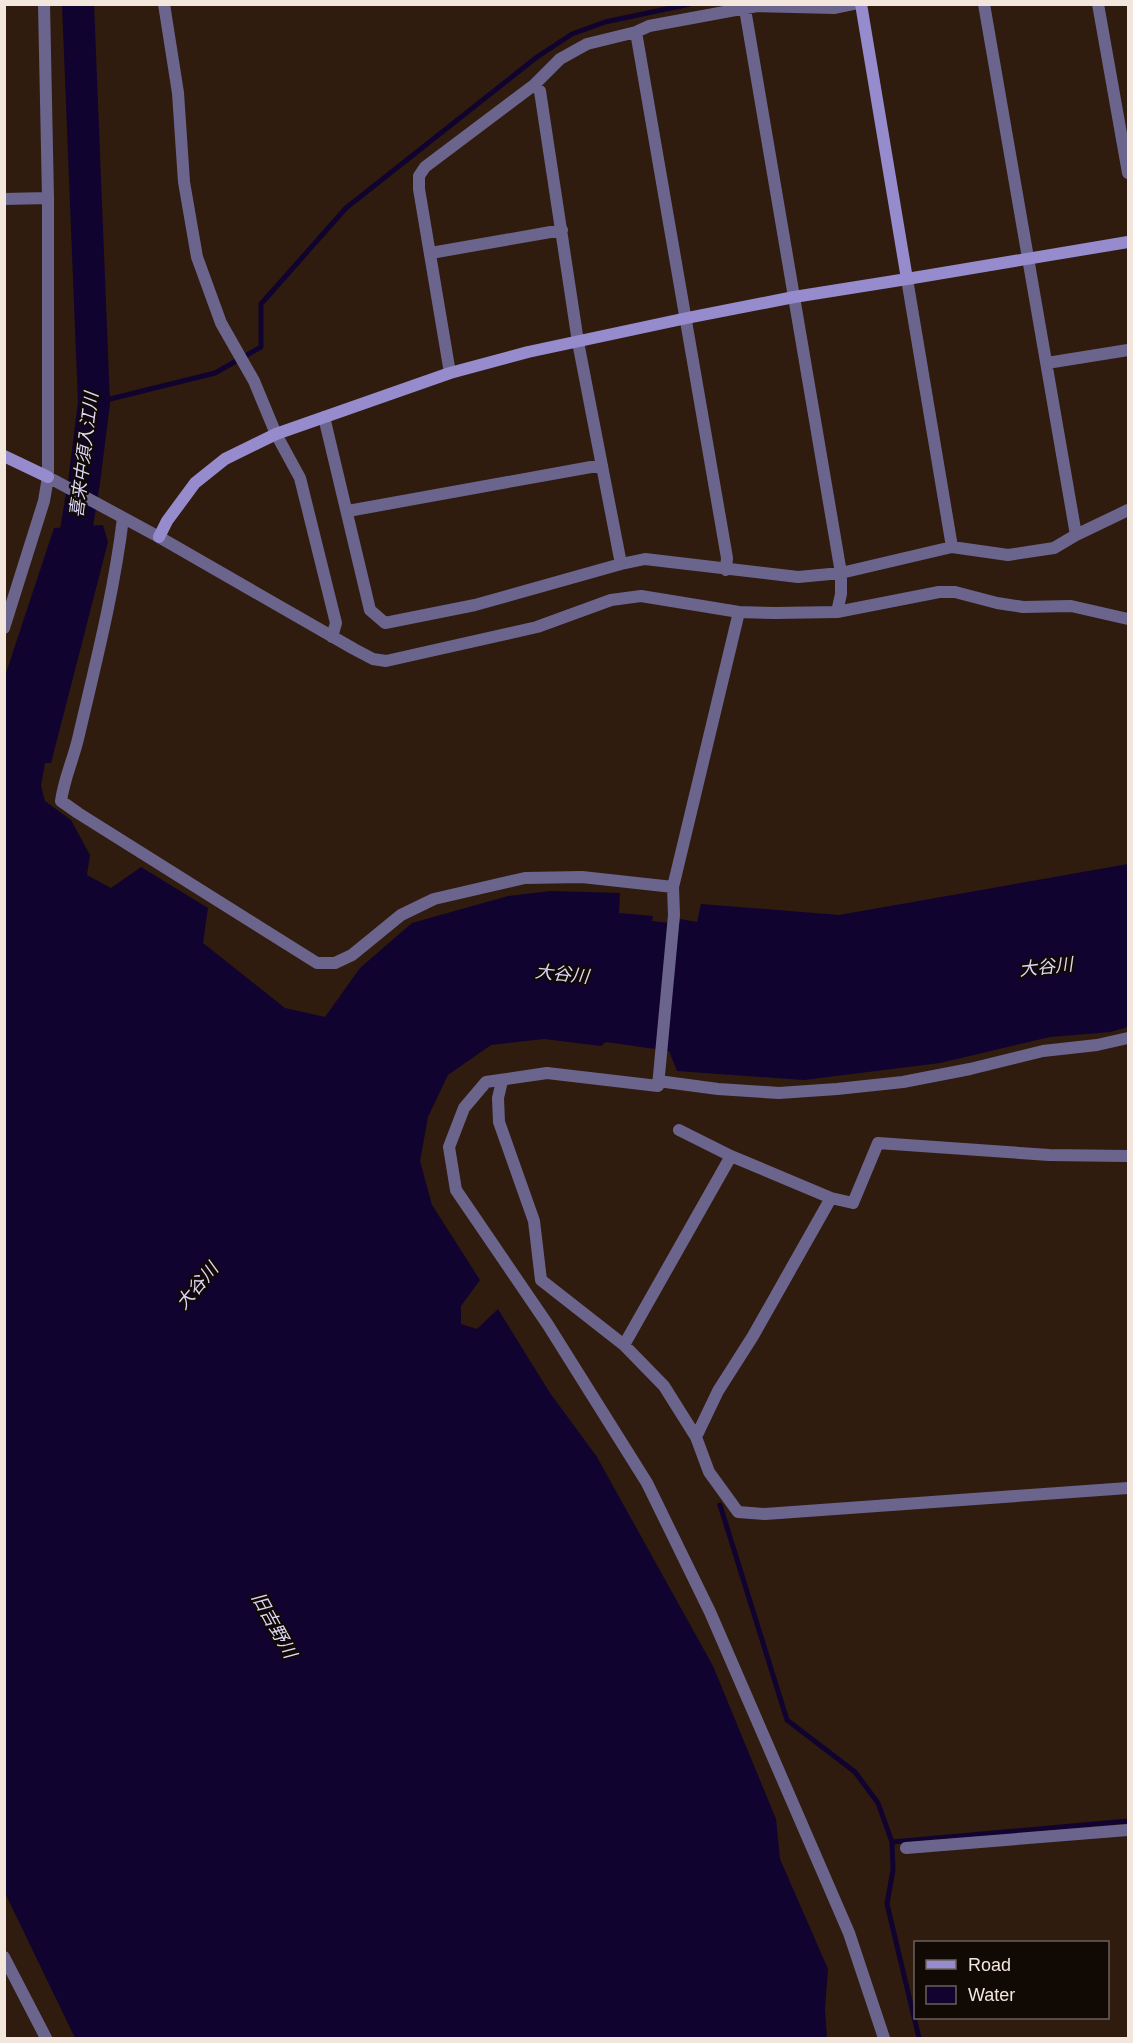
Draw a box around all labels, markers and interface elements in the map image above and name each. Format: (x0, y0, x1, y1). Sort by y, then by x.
water label: 喜来中須入江川 (66, 389, 102, 519)
water label: 大谷川 (1018, 954, 1076, 980)
water label: 大谷川 (534, 961, 592, 987)
water label: 大谷川 (172, 1257, 223, 1313)
water label: 旧吉野川 (248, 1589, 301, 1663)
legend (914, 1941, 1109, 2019)
text: Road (968, 1955, 1011, 1975)
text: Water (968, 1985, 1015, 2005)

